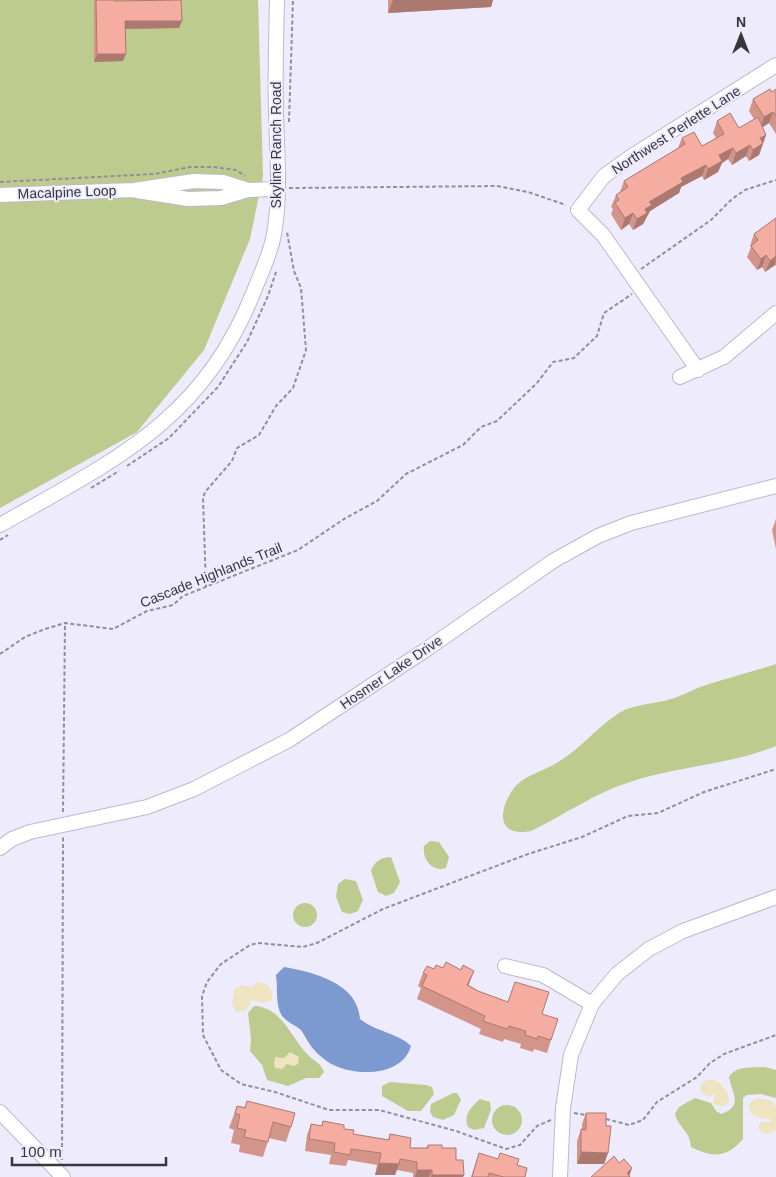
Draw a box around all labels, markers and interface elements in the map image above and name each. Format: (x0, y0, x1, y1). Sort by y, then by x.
north arrow (716, 10, 766, 60)
text: N (736, 14, 746, 30)
street label: Skyline Ranch Road (268, 82, 284, 208)
street label: Northwest Perlette Lane (609, 82, 744, 178)
street label: Macalpine Loop (17, 182, 117, 202)
street label: Cascade Highlands Trail (138, 539, 284, 611)
street label: Hosmer Lake Drive (337, 632, 445, 712)
scale bar (12, 1134, 166, 1166)
text: 100 m (20, 1143, 62, 1160)

